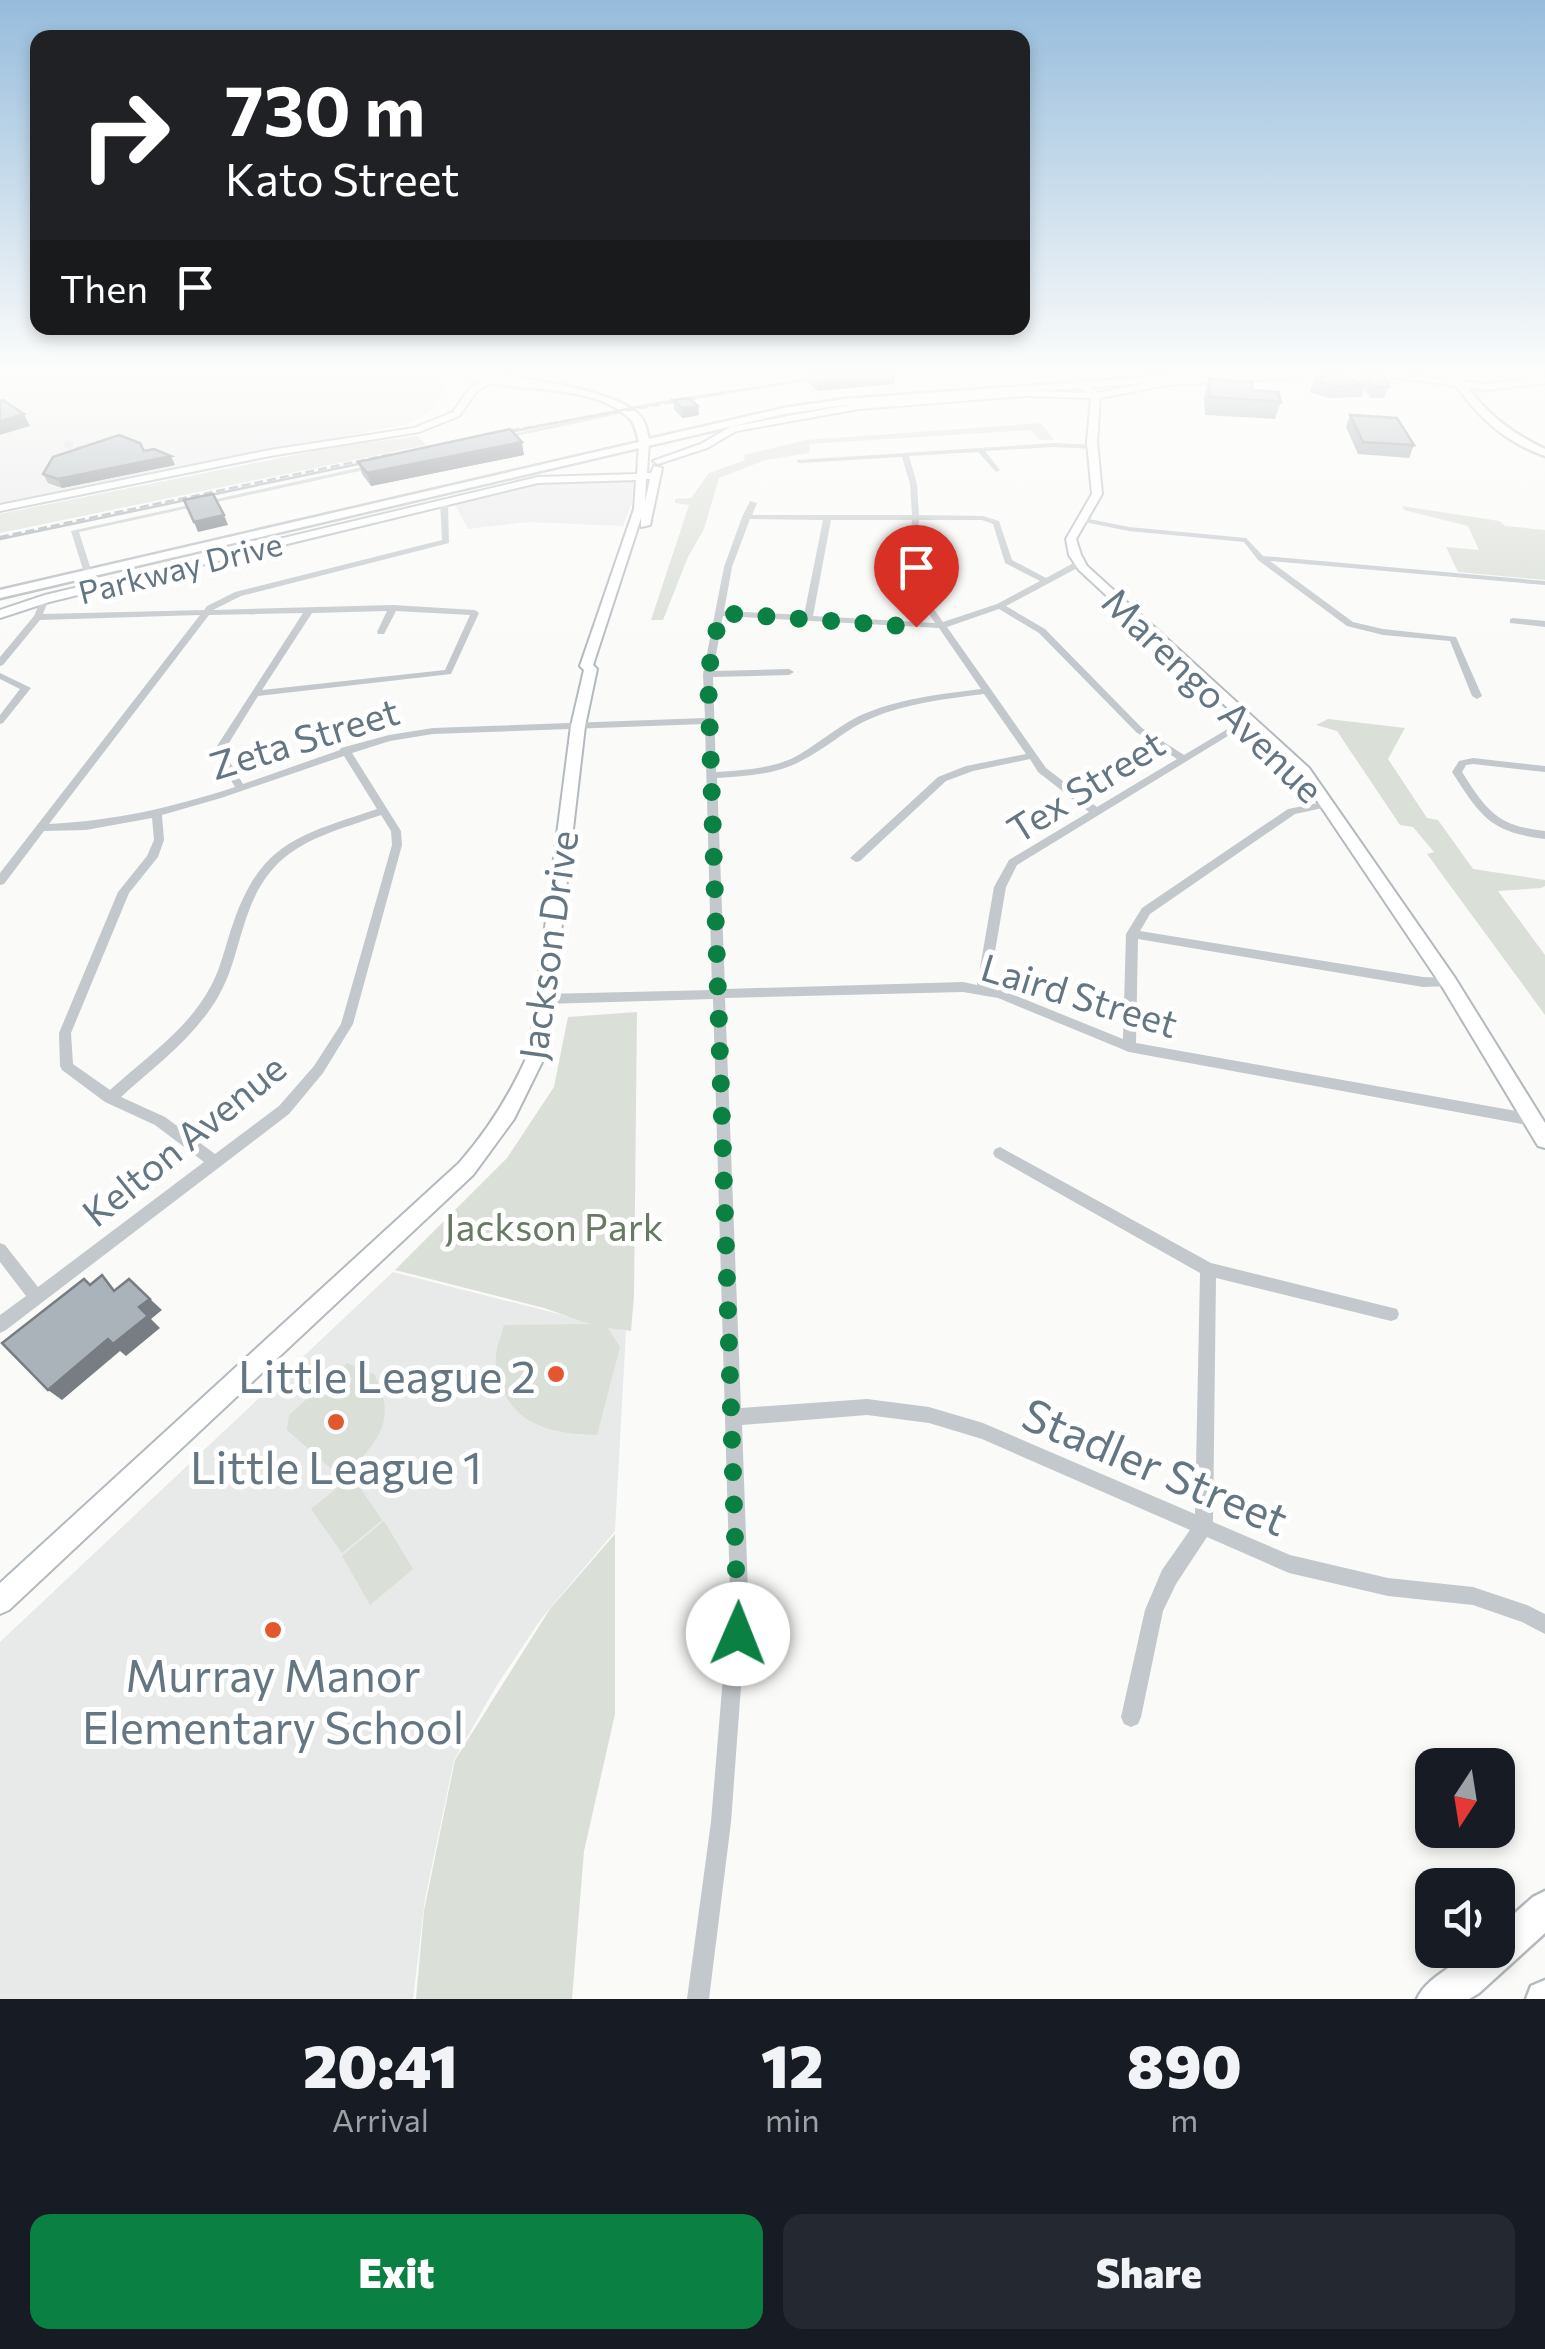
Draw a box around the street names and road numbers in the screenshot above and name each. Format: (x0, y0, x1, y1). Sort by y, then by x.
street label: Parkway Drive (74, 522, 286, 612)
street label: Marengo Avenue (1094, 577, 1334, 811)
street label: Zeta Street (204, 686, 404, 788)
street label: Tex Street (998, 718, 1172, 852)
street label: Jackson Drive (508, 827, 586, 1063)
street label: Laird Street (976, 942, 1184, 1046)
street label: Kelton Avenue (72, 1043, 294, 1235)
street label: Stadler Street (1015, 1384, 1297, 1546)

